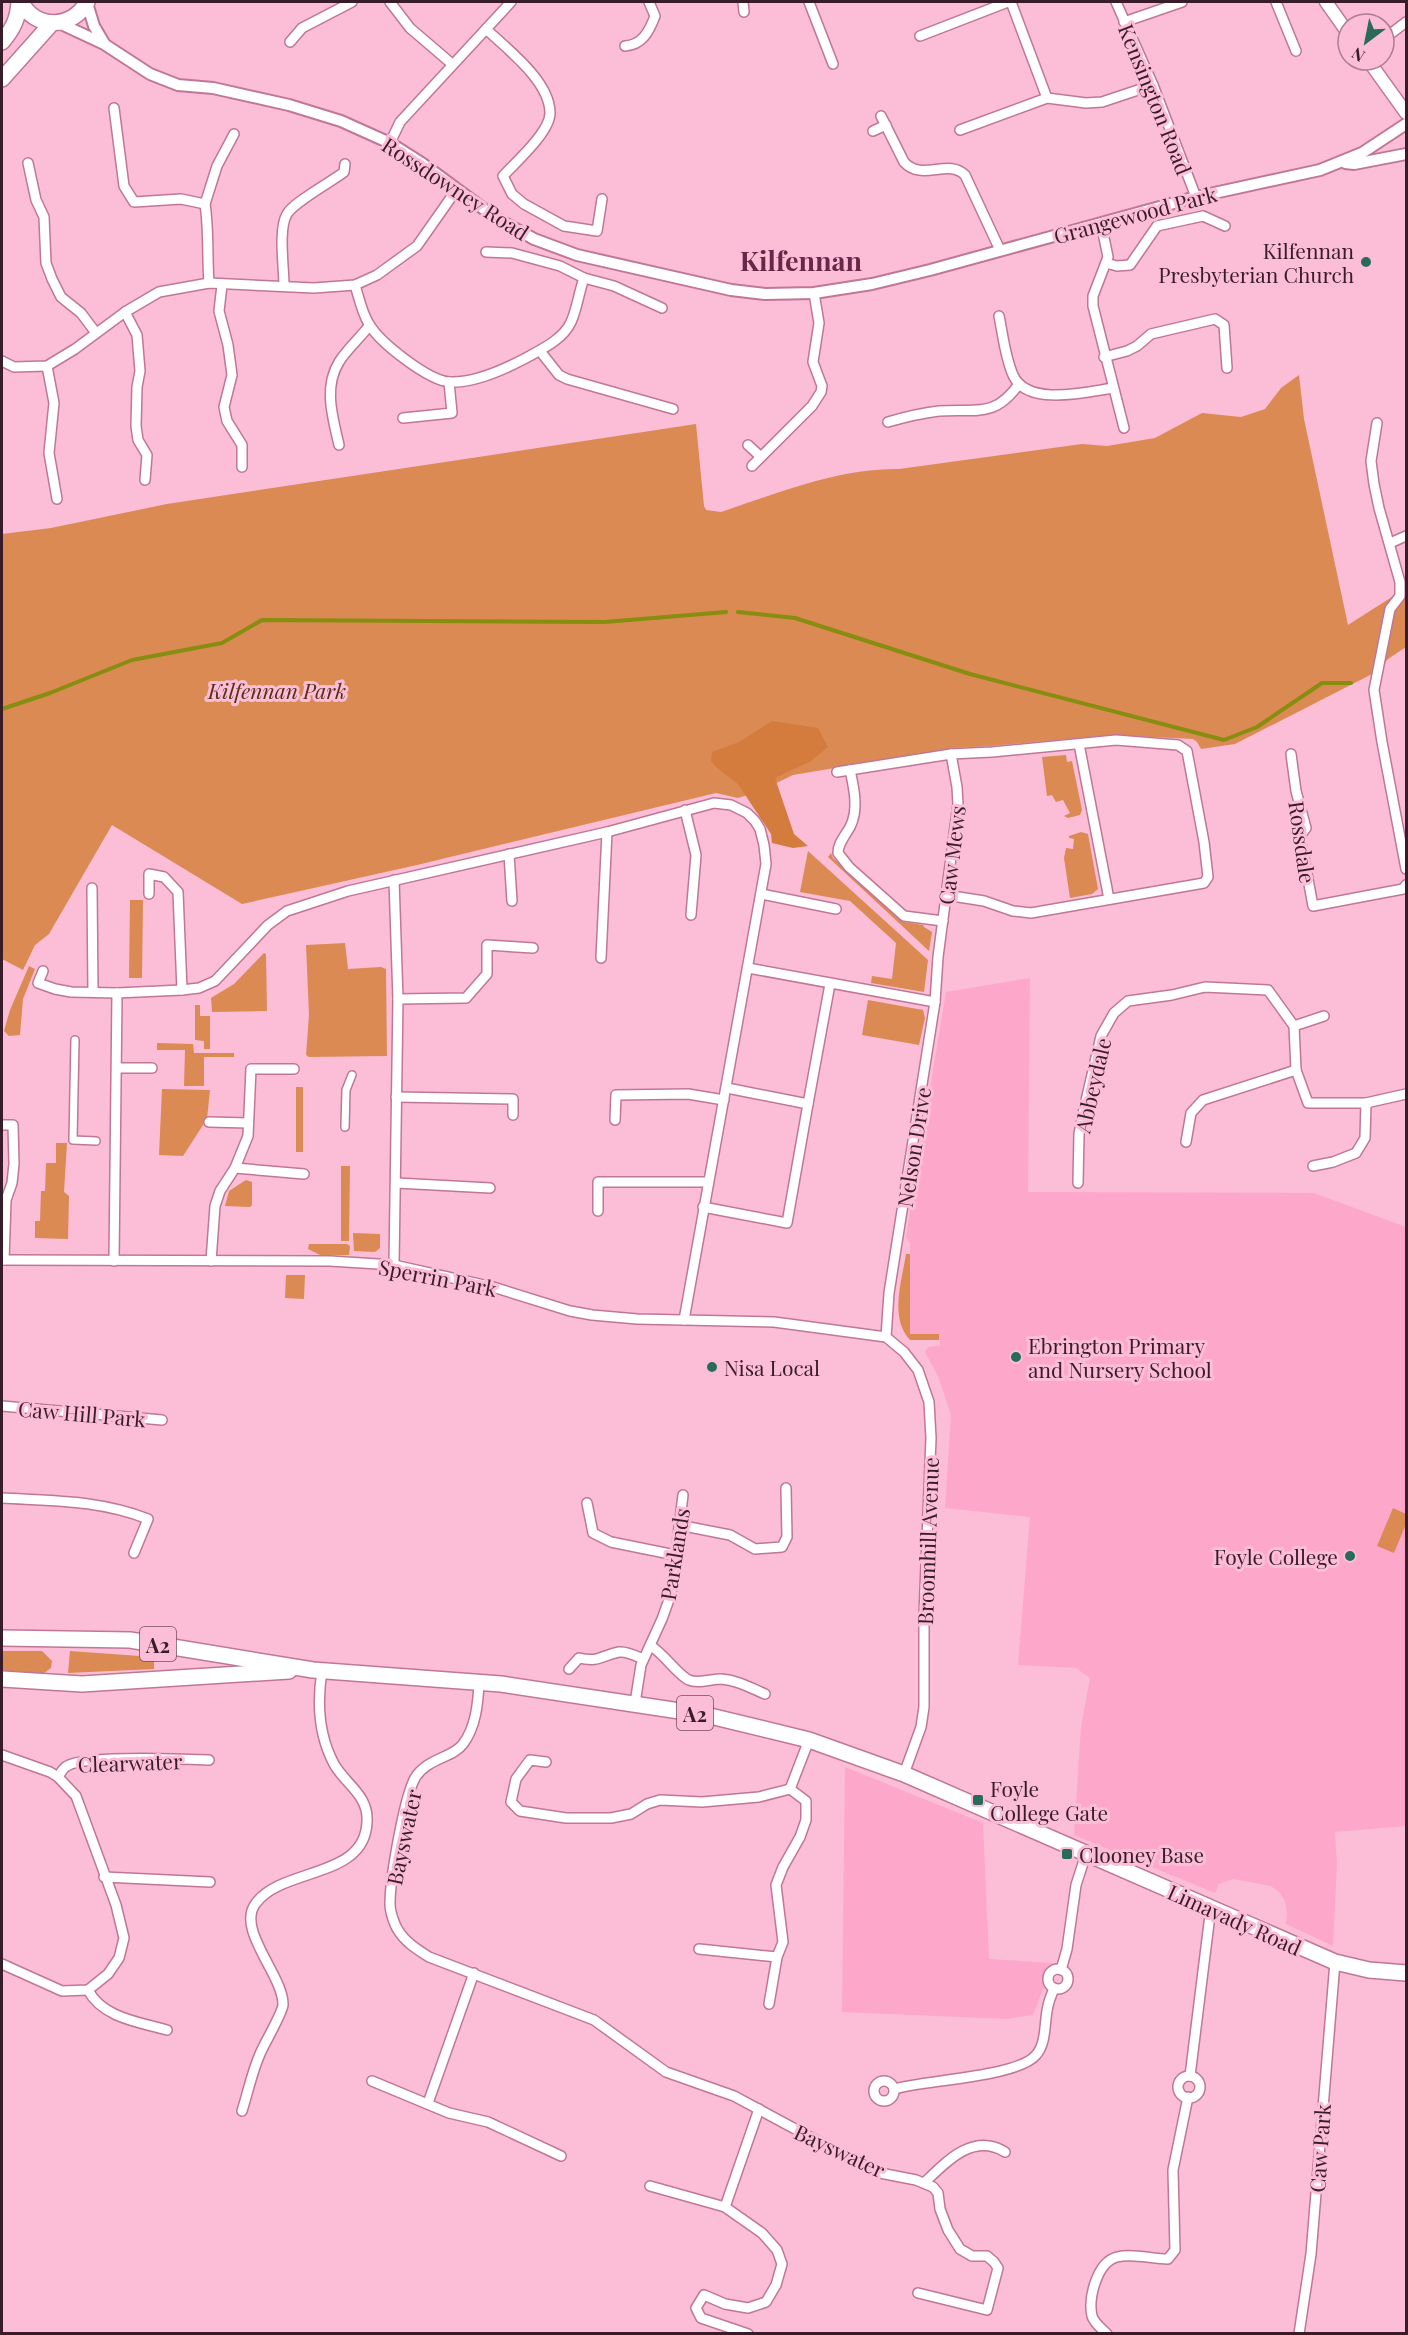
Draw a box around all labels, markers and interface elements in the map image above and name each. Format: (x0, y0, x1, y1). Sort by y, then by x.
north arrow (1336, 12, 1396, 72)
street label: Kensington Road (1113, 19, 1199, 179)
text: N (1347, 43, 1368, 67)
street label: Rossdowney Road (377, 130, 535, 246)
street label: Grangewood Park (1050, 179, 1220, 249)
place label: Kilfennan Presbyterian Church (1158, 236, 1355, 288)
district label: Kilfennan (740, 242, 863, 278)
marker: Kilfennan Presbyterian Church (1359, 255, 1373, 269)
park label: Kilfennan Park (207, 676, 346, 704)
street label: Rossdale (1283, 799, 1323, 885)
street label: Caw Mews (931, 804, 971, 906)
street label: Abbeydale (1067, 1035, 1117, 1136)
street label: Nelson Drive (890, 1085, 936, 1209)
street label: Sperrin Park (377, 1252, 500, 1302)
place label: Ebrington Primary and Nursery School (1028, 1331, 1212, 1383)
marker: Ebrington Primary and Nursery School (1009, 1350, 1023, 1364)
place label: Nisa Local (724, 1353, 820, 1381)
marker: Nisa Local (705, 1360, 719, 1374)
street label: Caw Hill Park (17, 1393, 147, 1433)
street label: Broomhill Avenue (910, 1457, 944, 1625)
street label: Parklands (653, 1506, 695, 1602)
place label: Foyle College (1214, 1542, 1338, 1570)
marker: Foyle College (1343, 1549, 1357, 1563)
road number: A2 (140, 1627, 176, 1661)
road number: A2 (677, 1696, 713, 1730)
street label: Clearwater (77, 1746, 183, 1778)
place label: Foyle College Gate (990, 1774, 1108, 1826)
street label: Bayswater (379, 1786, 427, 1887)
marker: Foyle College Gate (971, 1793, 985, 1807)
place label: Clooney Base (1079, 1840, 1204, 1868)
marker: Clooney Base (1060, 1847, 1074, 1861)
street label: Limavady Road (1164, 1877, 1306, 1961)
street label: Caw Park (1302, 2102, 1336, 2193)
street label: Bayswater (790, 2117, 891, 2183)

